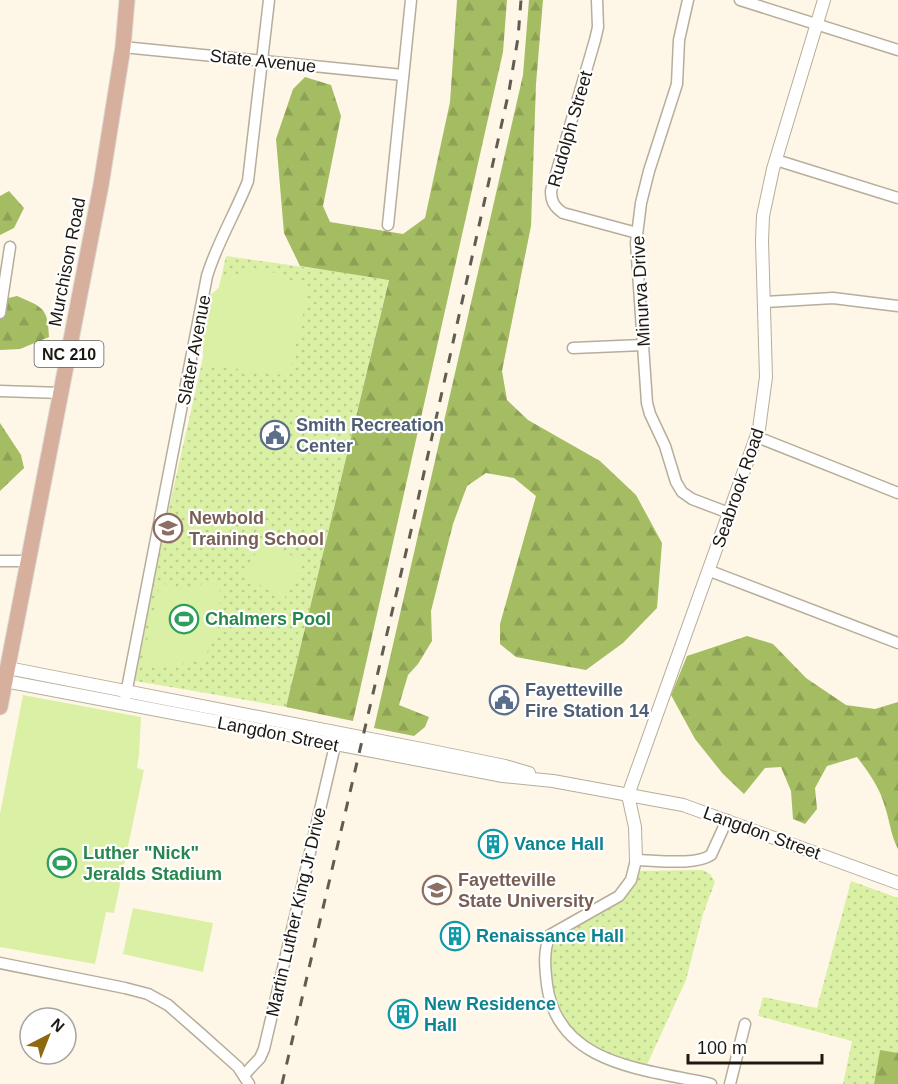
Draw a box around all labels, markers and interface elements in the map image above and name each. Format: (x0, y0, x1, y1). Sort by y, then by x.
street label: State Avenue (209, 45, 317, 77)
street label: Rudolph Street (544, 69, 596, 189)
street label: Murchison Road (45, 196, 89, 328)
street label: Minurva Drive (628, 235, 654, 347)
street label: Slater Avenue (174, 293, 214, 407)
road number: NC 210 (34, 341, 104, 367)
place label: Smith Recreation Center (296, 415, 444, 456)
public building icon: Smith Recreation Center (259, 419, 291, 451)
street label: Seabrook Road (708, 426, 768, 550)
place label: Newbold Training School (189, 508, 324, 549)
school or university icon: Newbold Training School (152, 512, 184, 544)
sports icon: Chalmers Pool (168, 603, 200, 635)
place label: Chalmers Pool (205, 609, 331, 629)
place label: Fayetteville Fire Station 14 (525, 680, 649, 721)
public building icon: Fayetteville Fire Station 14 (488, 684, 520, 716)
street label: Langdon Street (216, 712, 340, 756)
street label: Langdon Street (701, 803, 823, 863)
street label: Martin Luther King Jr Drive (262, 805, 330, 1019)
building icon: Vance Hall (477, 828, 509, 860)
place label: Vance Hall (514, 834, 604, 854)
place label: Luther "Nick" Jeralds Stadium (83, 843, 222, 884)
sports icon: Luther "Nick" Jeralds Stadium (46, 847, 78, 879)
place label: Fayetteville State University (458, 870, 594, 911)
school or university icon: Fayetteville State University (421, 874, 453, 906)
building icon: Renaissance Hall (439, 920, 471, 952)
place label: Renaissance Hall (476, 926, 624, 946)
place label: New Residence Hall (424, 994, 556, 1035)
building icon: New Residence Hall (387, 998, 419, 1030)
north arrow (18, 1006, 78, 1066)
text: N (48, 1015, 68, 1035)
scale bar (688, 1027, 822, 1065)
text: 100 m (697, 1038, 747, 1058)

